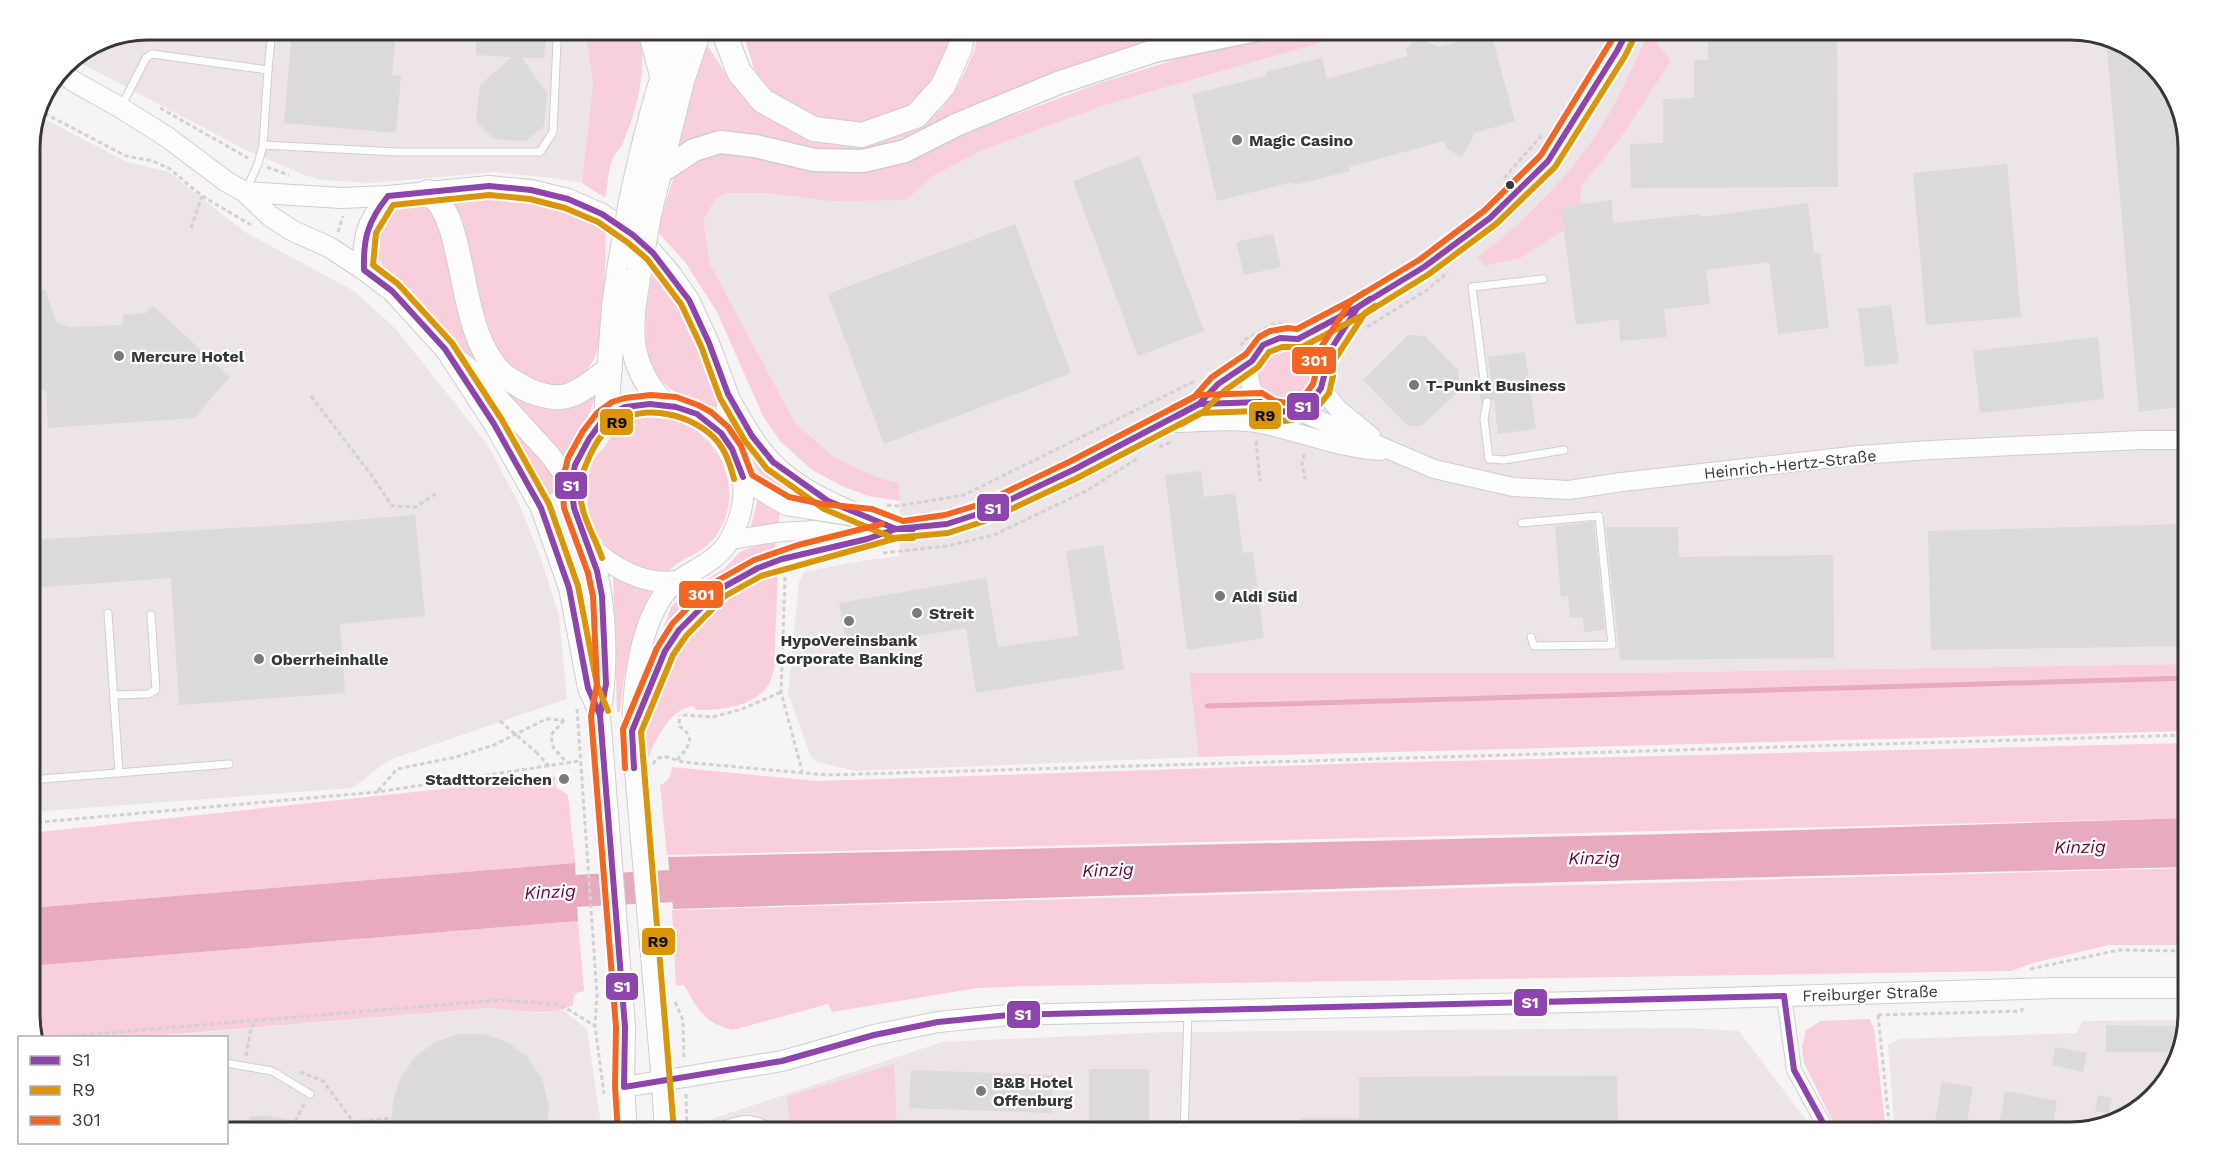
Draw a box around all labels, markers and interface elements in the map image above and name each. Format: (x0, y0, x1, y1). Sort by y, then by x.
place label: Magic Casino (1249, 131, 1353, 150)
marker: Magic Casino (1230, 133, 1244, 147)
unlabelled marker (1504, 179, 1516, 191)
line badge: 301 (1291, 346, 1337, 375)
place label: Mercure Hotel (131, 347, 245, 366)
marker: Mercure Hotel (112, 349, 126, 363)
text: 301 (1301, 351, 1327, 370)
place label: T-Punkt Business (1426, 376, 1566, 395)
marker: T-Punkt Business (1407, 378, 1421, 392)
line badge: S1 (1286, 392, 1320, 421)
text: S1 (1294, 397, 1312, 416)
line badge: R9 (1248, 401, 1282, 430)
text: R9 (1255, 406, 1276, 425)
line badge: R9 (599, 408, 634, 436)
text: R9 (607, 413, 628, 432)
street label: Heinrich-Hertz-Straße (1703, 446, 1877, 483)
line badge: S1 (554, 471, 588, 500)
text: S1 (562, 476, 580, 495)
line badge: S1 (976, 493, 1010, 522)
text: S1 (984, 499, 1002, 518)
line badge: 301 (678, 580, 724, 609)
text: 301 (688, 585, 714, 604)
place label: Aldi Süd (1232, 587, 1298, 606)
marker: Aldi Süd (1213, 589, 1227, 603)
place label: Streit (929, 604, 974, 623)
marker: Streit (910, 606, 924, 620)
marker: HypoVereinsbank Corporate Banking (842, 614, 856, 628)
place label: HypoVereinsbank Corporate Banking (775, 631, 923, 668)
place label: Oberrheinhalle (271, 650, 389, 669)
marker: Oberrheinhalle (252, 652, 266, 666)
place label: Stadttorzeichen (425, 770, 552, 789)
marker: Stadttorzeichen (557, 772, 571, 786)
water label: Kinzig (2054, 836, 2106, 857)
water label: Kinzig (1568, 847, 1620, 868)
water label: Kinzig (1082, 858, 1134, 881)
water label: Kinzig (524, 880, 576, 903)
line badge: R9 (641, 927, 676, 956)
text: R9 (648, 932, 669, 951)
line badge: S1 (605, 972, 639, 1001)
text: S1 (613, 977, 631, 996)
street label: Freiburger Straße (1802, 982, 1938, 1005)
line badge: S1 (1513, 988, 1548, 1017)
text: S1 (1521, 993, 1539, 1012)
line badge: S1 (1006, 1000, 1041, 1029)
text: S1 (1014, 1005, 1032, 1024)
legend (18, 1036, 228, 1144)
text: S1 (72, 1049, 91, 1070)
place label: B&B Hotel Offenburg (993, 1073, 1073, 1110)
text: R9 (72, 1079, 95, 1100)
marker: B&B Hotel Offenburg (974, 1084, 988, 1098)
text: 301 (72, 1109, 101, 1130)

